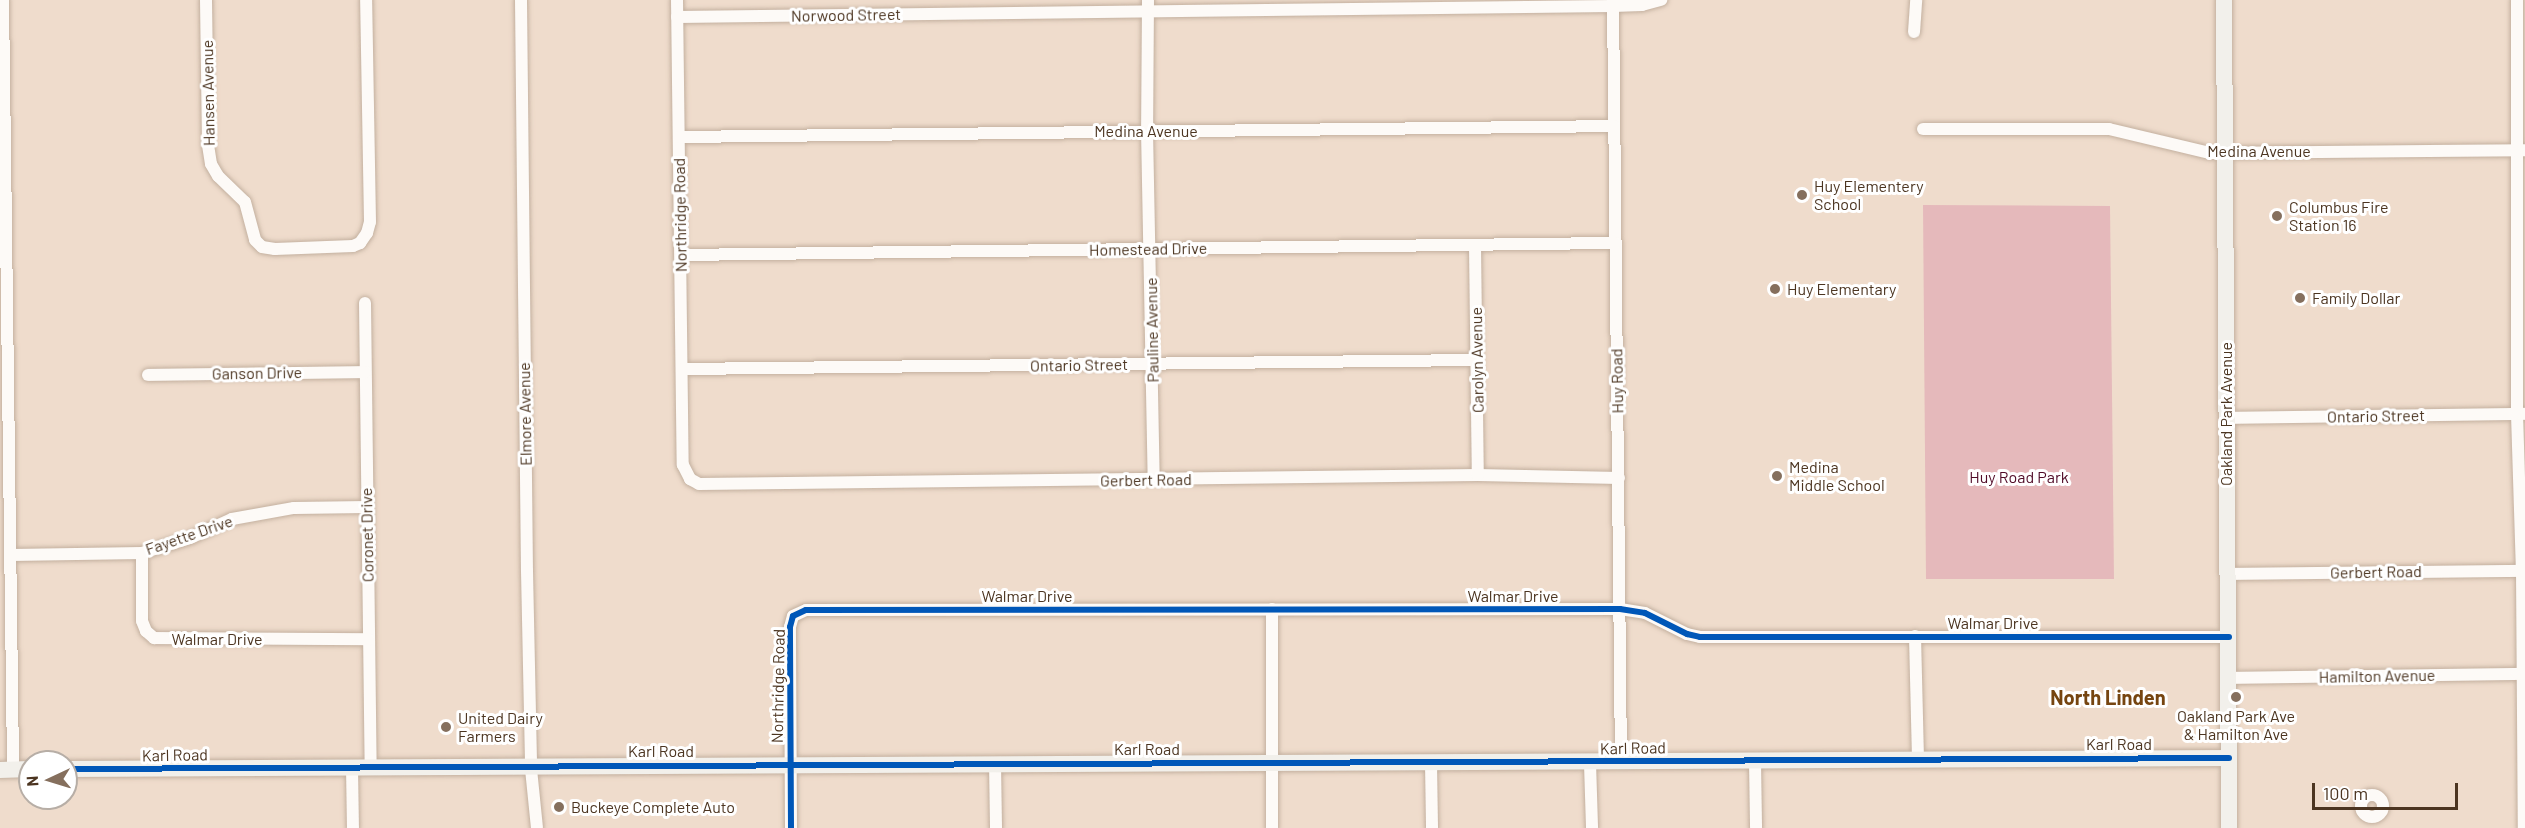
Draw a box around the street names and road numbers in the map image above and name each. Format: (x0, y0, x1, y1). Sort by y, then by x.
street label: Norwood Street (791, 4, 901, 26)
street label: Hansen Avenue (197, 40, 219, 146)
street label: Medina Avenue (1094, 121, 1198, 141)
street label: Medina Avenue (2207, 141, 2311, 161)
street label: Northridge Road (669, 158, 691, 272)
street label: Homestead Drive (1089, 238, 1207, 260)
street label: Pauline Avenue (1141, 277, 1163, 383)
street label: Carolyn Avenue (1466, 307, 1488, 413)
street label: Oakland Park Avenue (2216, 342, 2236, 486)
street label: Huy Road (1607, 348, 1627, 414)
street label: Ontario Street (1030, 355, 1128, 375)
street label: Elmore Avenue (514, 362, 536, 466)
street label: Ganson Drive (212, 363, 302, 383)
street label: Ontario Street (2327, 406, 2425, 426)
street label: Gerbert Road (1100, 470, 1192, 490)
street label: Coronet Drive (357, 488, 377, 582)
street label: Fayette Drive (143, 511, 235, 559)
street label: Gerbert Road (2330, 562, 2422, 582)
street label: Walmar Drive (981, 586, 1073, 606)
street label: Walmar Drive (1467, 586, 1559, 606)
street label: Walmar Drive (1947, 613, 2039, 633)
street label: Walmar Drive (171, 629, 263, 649)
street label: Northridge Road (767, 629, 789, 743)
street label: Hamilton Avenue (2319, 665, 2435, 687)
street label: Karl Road (2086, 734, 2152, 754)
street label: Karl Road (1600, 738, 1666, 758)
street label: Karl Road (1114, 739, 1180, 759)
street label: Karl Road (628, 741, 694, 761)
street label: Karl Road (142, 745, 208, 765)

